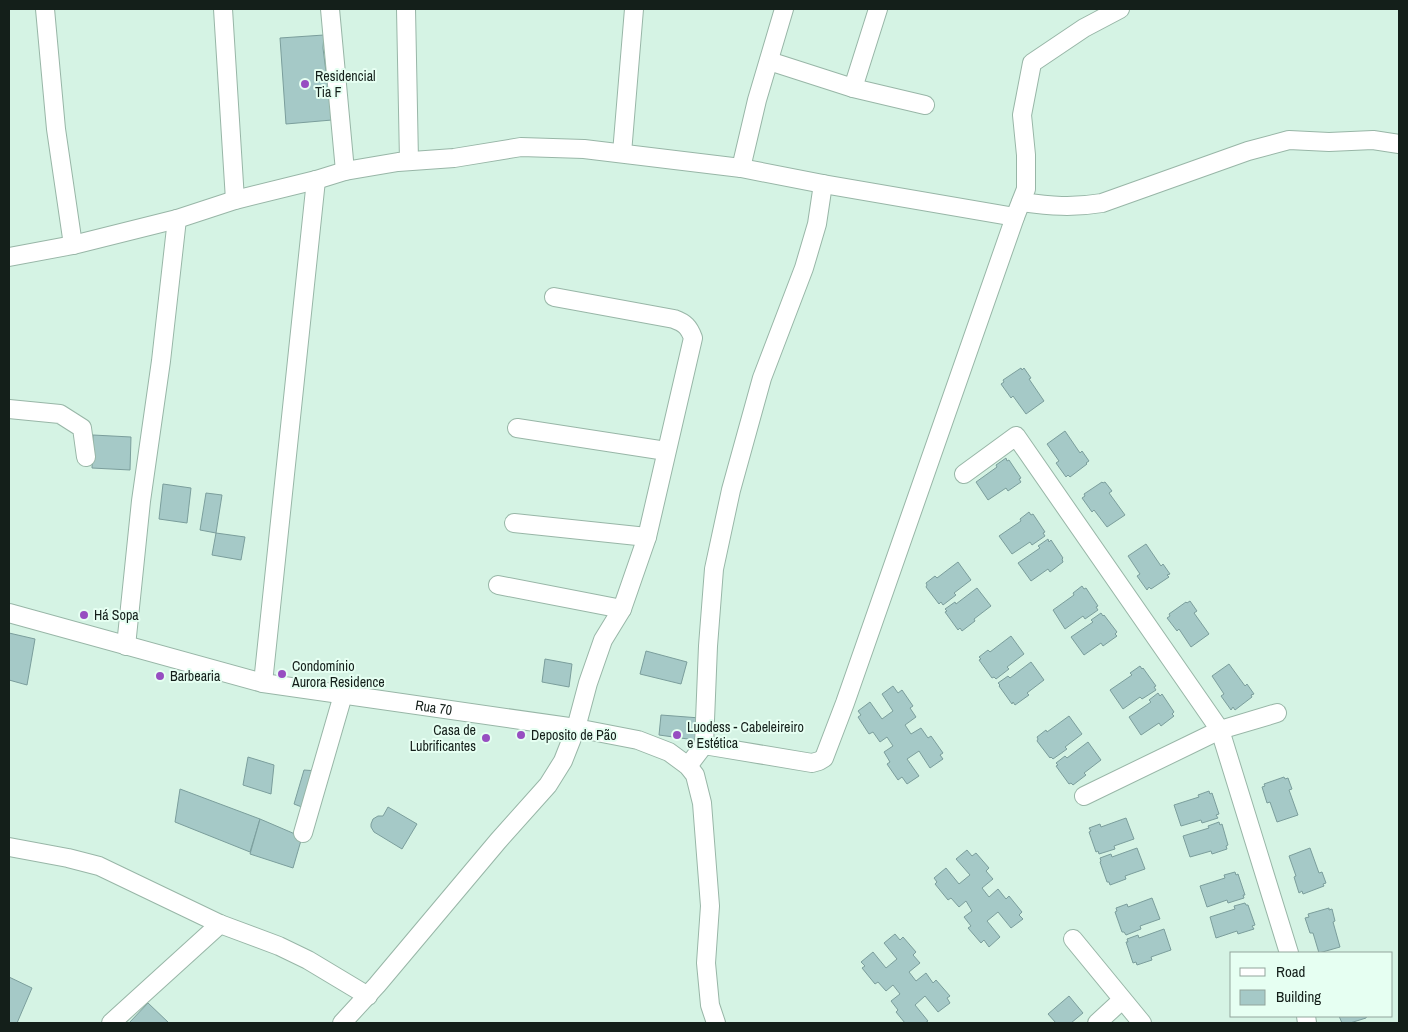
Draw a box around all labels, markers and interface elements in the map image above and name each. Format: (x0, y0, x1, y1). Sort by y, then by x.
place label: Residencial Tia F (315, 67, 376, 101)
marker: Residencial Tia F (299, 78, 311, 90)
place label: Há Sopa (94, 606, 139, 624)
marker: Há Sopa (78, 609, 90, 621)
place label: Condomínio Aurora Residence (291, 657, 385, 691)
place label: Barbearia (170, 667, 221, 685)
marker: Condomínio Aurora Residence (276, 668, 288, 680)
marker: Barbearia (154, 670, 166, 682)
street label: Rua 70 (414, 696, 453, 719)
place label: Luodess - Cabeleireiro e Estética (687, 718, 804, 752)
place label: Casa de Lubrificantes (410, 721, 476, 755)
place label: Deposito de Pão (531, 726, 617, 744)
marker: Deposito de Pão (515, 729, 527, 741)
marker: Luodess - Cabeleireiro e Estética (671, 729, 683, 741)
marker: Casa de Lubrificantes (480, 732, 492, 744)
legend (1230, 952, 1393, 1017)
text: Road (1276, 961, 1305, 982)
text: Building (1276, 986, 1321, 1007)

